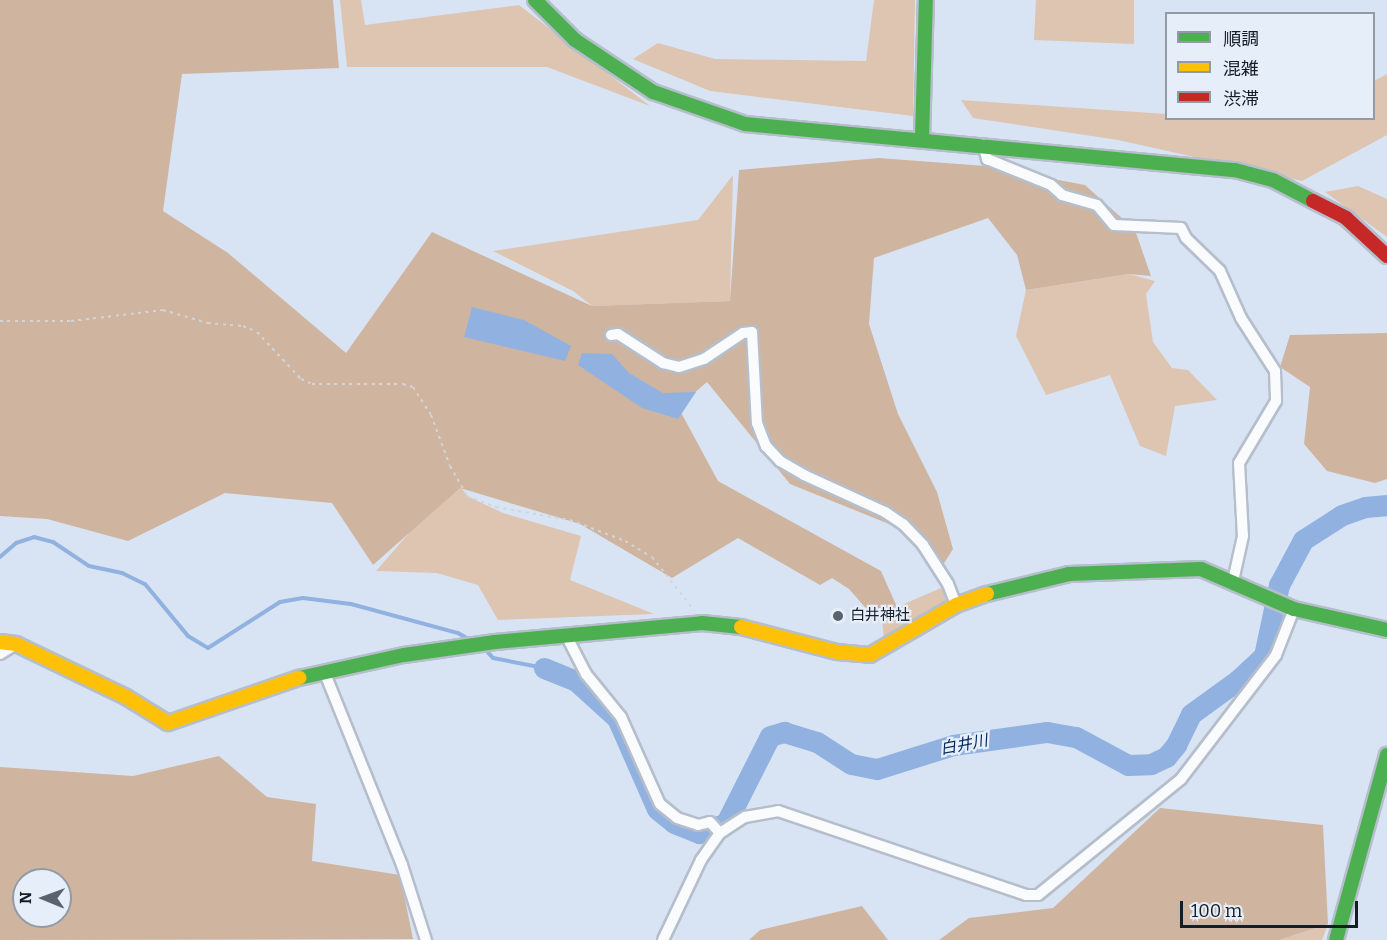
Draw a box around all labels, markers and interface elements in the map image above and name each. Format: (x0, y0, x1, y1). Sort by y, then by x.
legend (1165, 12, 1375, 120)
text: 順調 (1223, 28, 1259, 50)
text: 混雑 (1223, 58, 1259, 80)
text: 渋滞 (1223, 88, 1259, 110)
place label: 白井神社 (850, 607, 910, 625)
marker: 白井神社 (831, 609, 845, 623)
water label: 白井川 (939, 731, 989, 759)
north arrow (12, 868, 72, 928)
scale bar (1183, 889, 1362, 927)
text: N (16, 891, 35, 904)
text: 100 m (1191, 900, 1242, 922)

